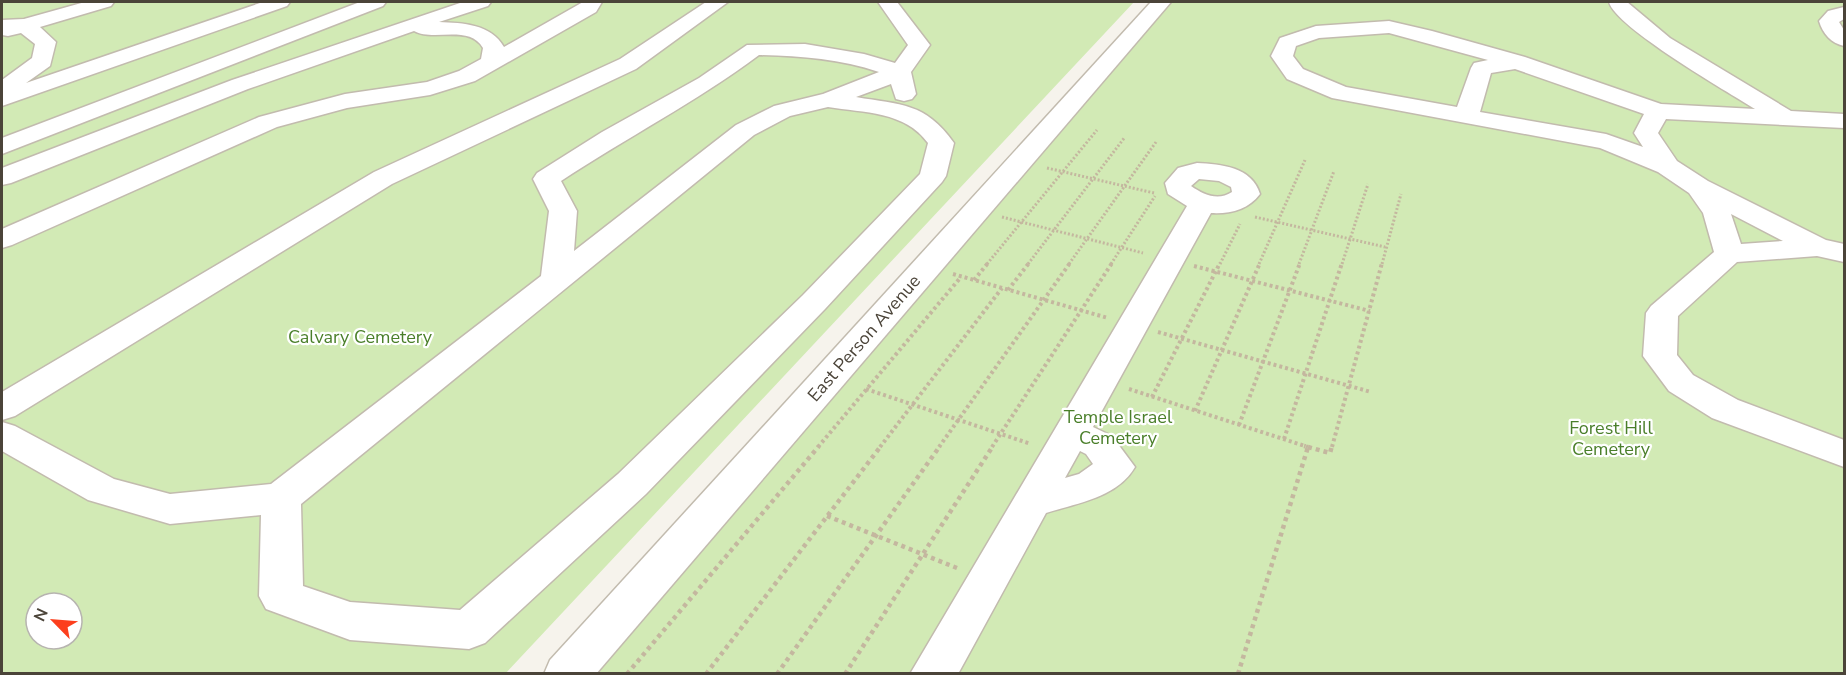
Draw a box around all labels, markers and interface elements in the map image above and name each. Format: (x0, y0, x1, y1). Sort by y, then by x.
street label: East Person Avenue (802, 269, 926, 407)
park label: Calvary Cemetery (288, 325, 433, 349)
park label: Temple Israel Cemetery (1064, 405, 1173, 450)
park label: Forest Hill Cemetery (1569, 416, 1653, 461)
north arrow (24, 591, 84, 651)
text: N (29, 605, 54, 625)

